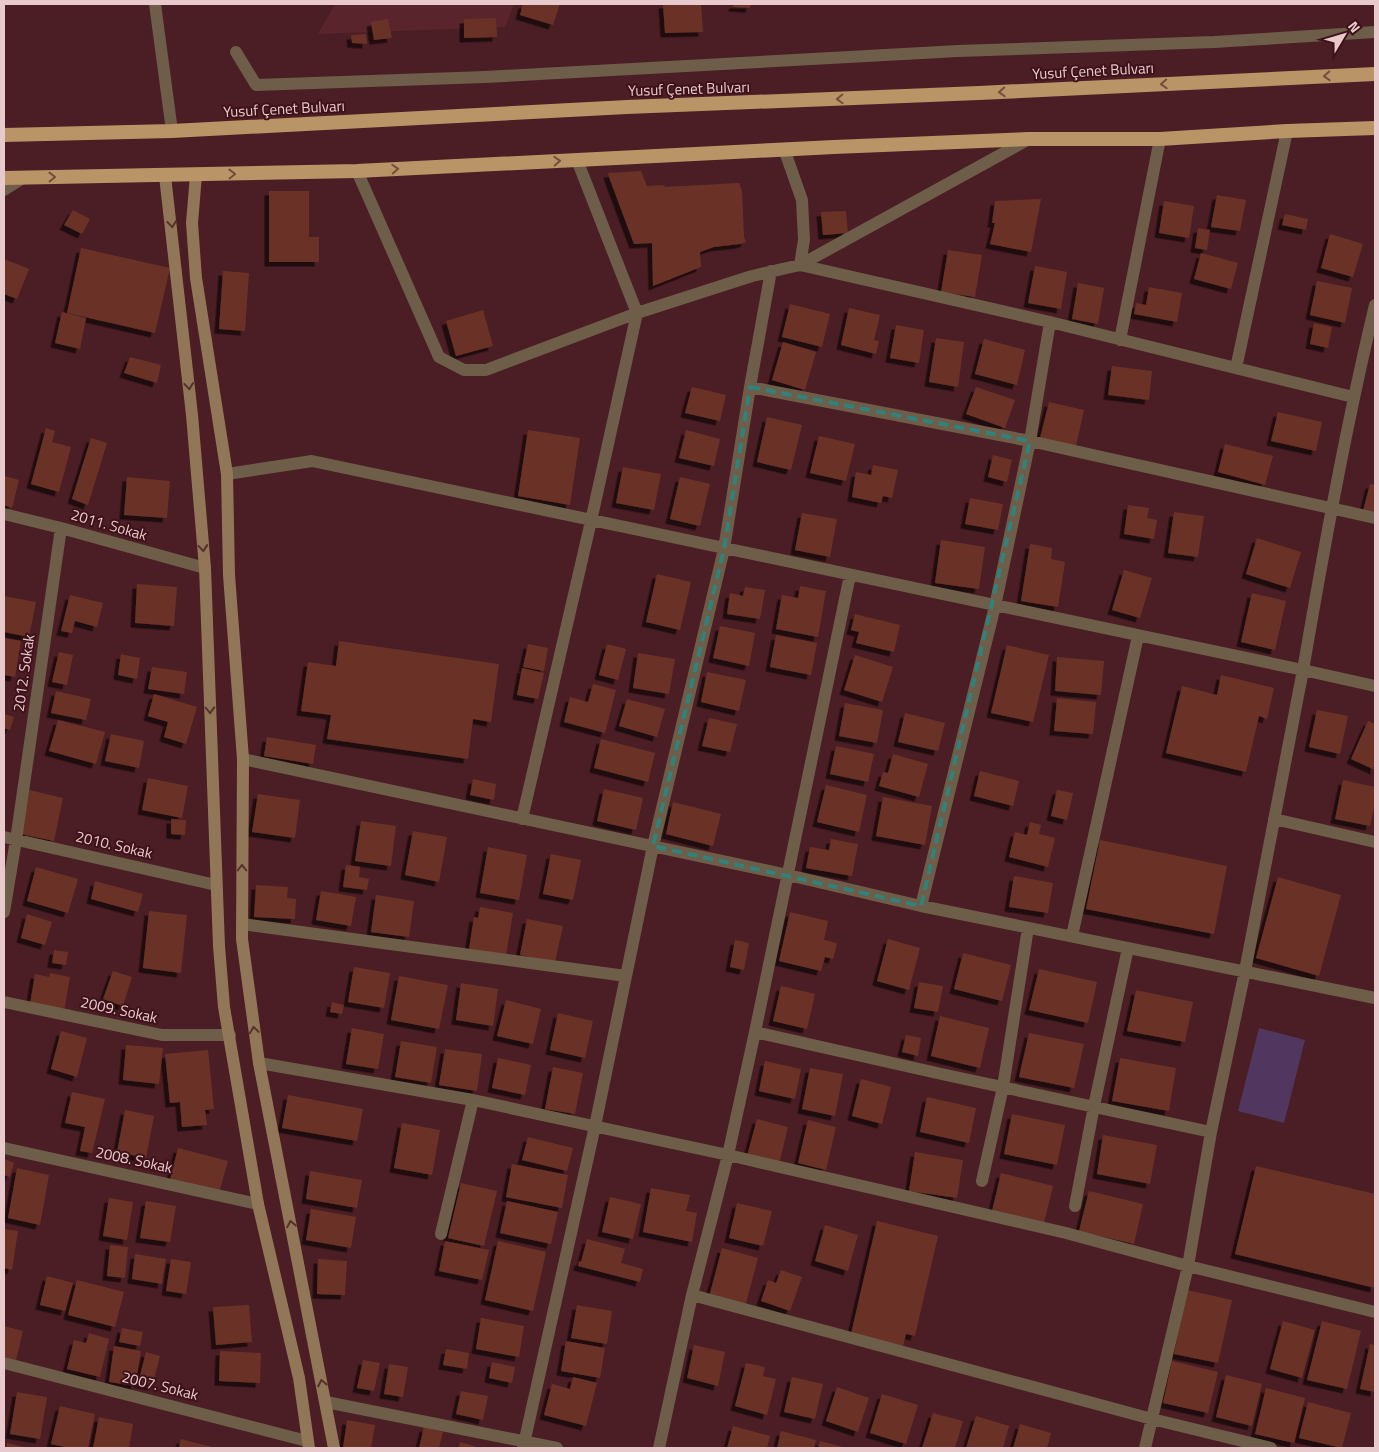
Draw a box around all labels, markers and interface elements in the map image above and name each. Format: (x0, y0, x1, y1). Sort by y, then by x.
north arrow (1319, 10, 1369, 60)
text: N (1343, 16, 1366, 37)
street label: Yusuf Çenet Bulvarı (1032, 56, 1154, 85)
one-way arrow (1322, 71, 1330, 82)
street label: Yusuf Çenet Bulvarı (628, 75, 750, 102)
one-way arrow (1160, 79, 1168, 90)
one-way arrow (998, 87, 1006, 98)
street label: Yusuf Çenet Bulvarı (223, 94, 345, 123)
one-way arrow (835, 94, 843, 104)
one-way arrow (553, 155, 561, 166)
one-way arrow (391, 164, 399, 175)
one-way arrow (229, 169, 237, 180)
one-way arrow (49, 172, 57, 182)
one-way arrow (166, 221, 177, 229)
one-way arrow (183, 382, 194, 390)
street label: 2011. Sokak (68, 503, 150, 546)
one-way arrow (197, 544, 208, 552)
street label: 2012. Sokak (7, 633, 40, 713)
one-way arrow (205, 707, 215, 715)
street label: 2010. Sokak (74, 825, 155, 864)
one-way arrow (237, 864, 247, 872)
street label: 2009. Sokak (79, 990, 160, 1029)
one-way arrow (250, 1025, 260, 1034)
street label: 2008. Sokak (94, 1140, 175, 1179)
one-way arrow (286, 1219, 297, 1228)
street label: 2007. Sokak (119, 1365, 201, 1406)
one-way arrow (318, 1379, 328, 1387)

